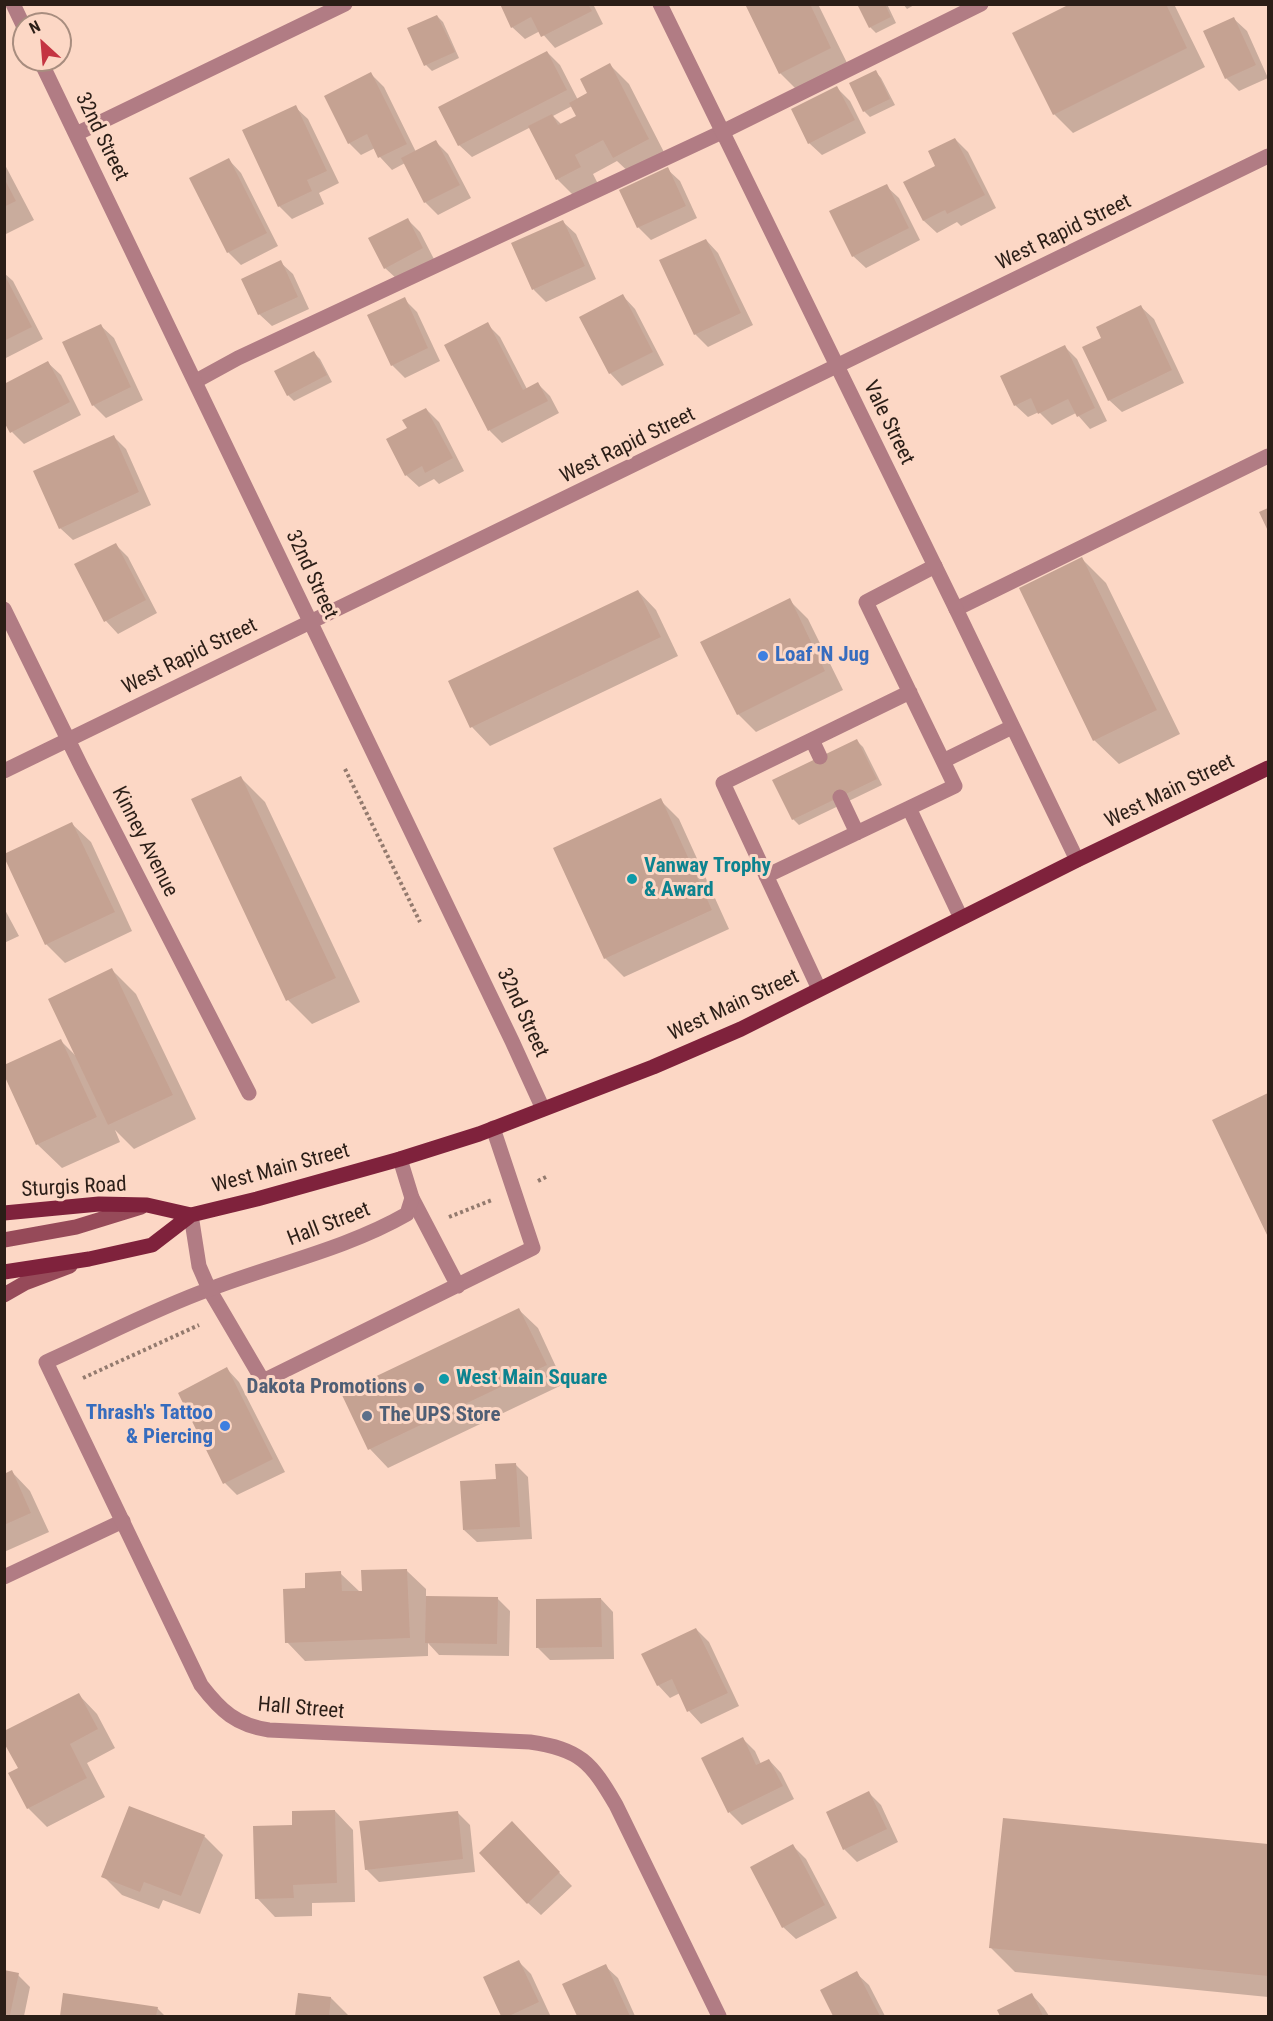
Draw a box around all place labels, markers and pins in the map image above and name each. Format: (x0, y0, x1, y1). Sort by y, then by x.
place label: Loaf 'N Jug (775, 643, 869, 669)
marker: Loaf 'N Jug (756, 649, 770, 663)
place label: Vanway Trophy & Award (644, 854, 771, 904)
marker: Vanway Trophy & Award (625, 872, 639, 886)
place label: West Main Square (456, 1366, 607, 1392)
marker: West Main Square (437, 1372, 451, 1386)
place label: Dakota Promotions (247, 1375, 407, 1401)
marker: Dakota Promotions (412, 1381, 426, 1395)
place label: Thrash's Tattoo & Piercing (86, 1401, 213, 1451)
place label: The UPS Store (379, 1403, 500, 1429)
marker: The UPS Store (360, 1409, 374, 1423)
marker: Thrash's Tattoo & Piercing (218, 1419, 232, 1433)

